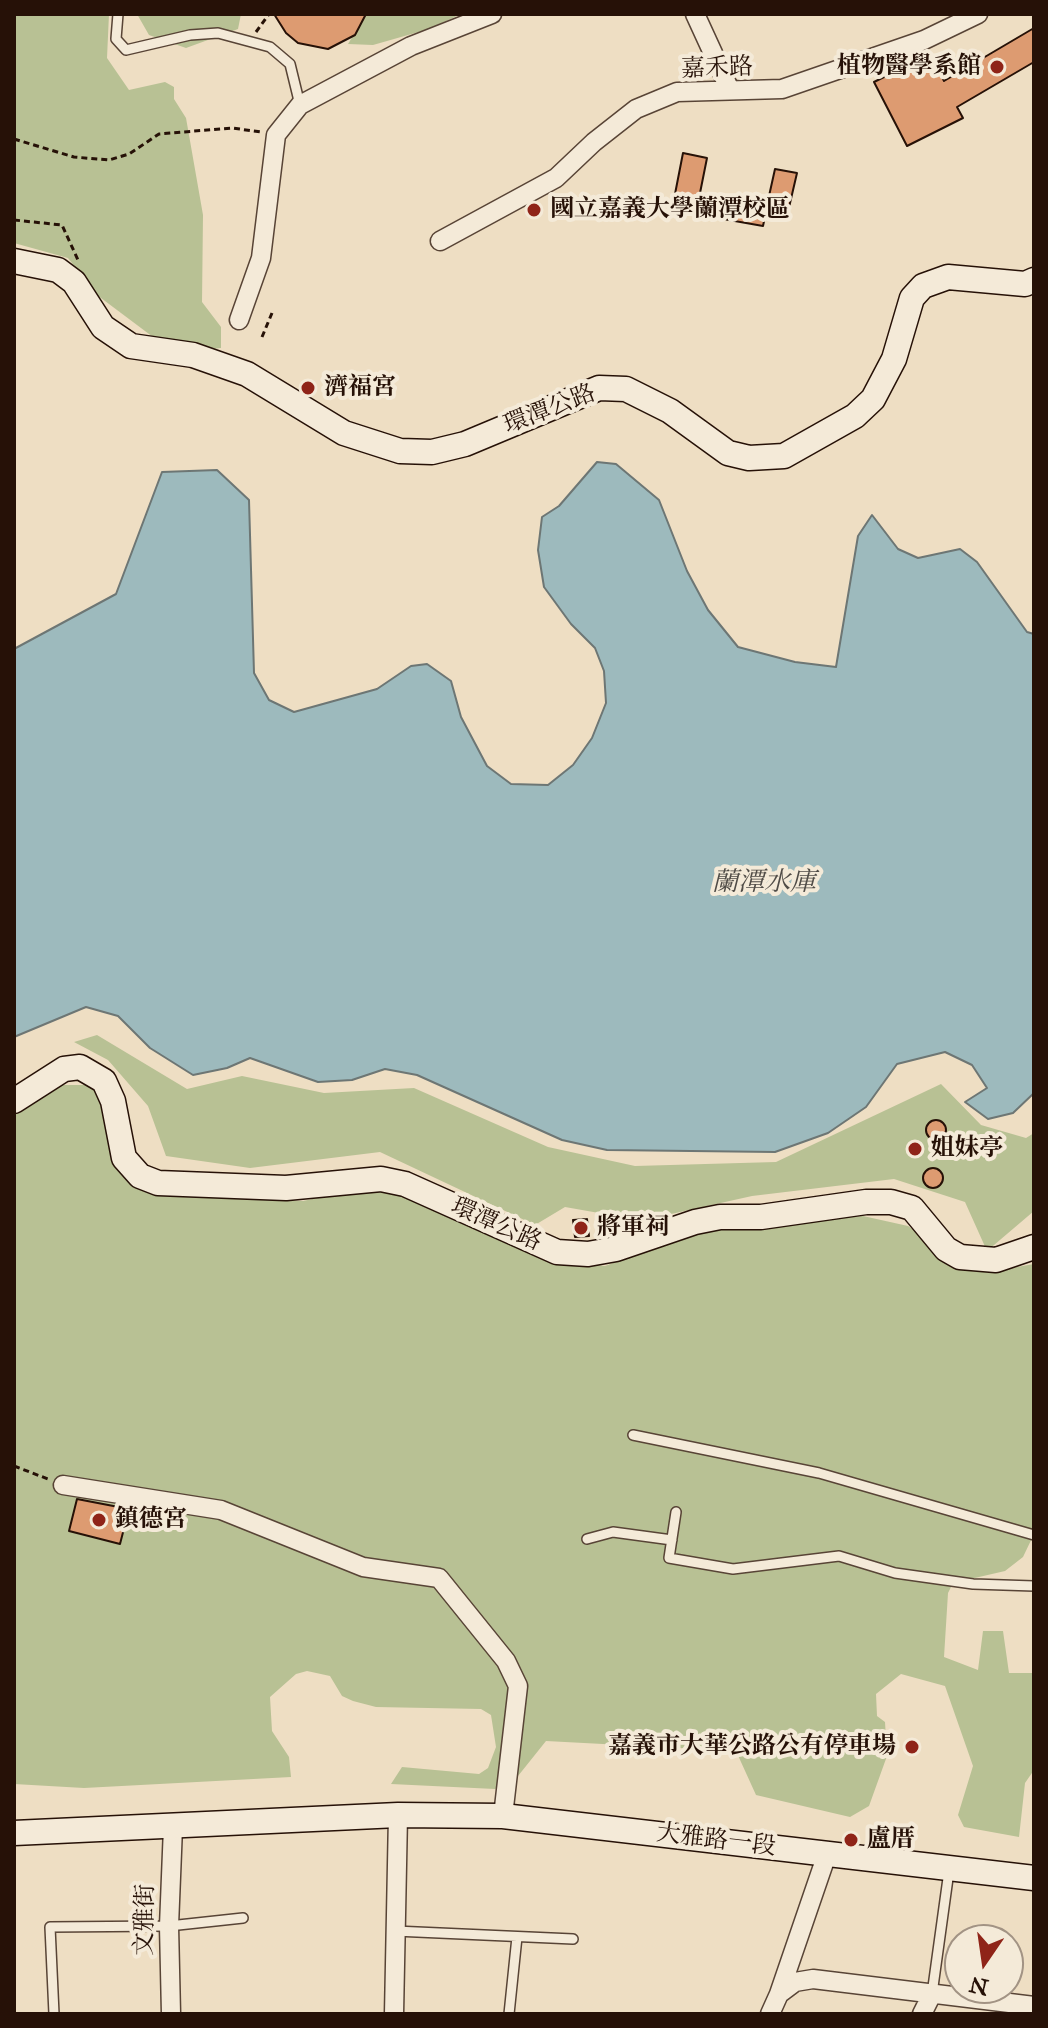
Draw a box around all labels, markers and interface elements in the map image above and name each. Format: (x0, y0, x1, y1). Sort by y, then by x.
street label: 嘉禾路 (681, 53, 753, 85)
place label: 植物醫學系館 (837, 53, 981, 81)
marker: 植物醫學系館 (988, 58, 1006, 76)
place label: 國立嘉義大學蘭潭校區 (550, 196, 790, 224)
marker: 國立嘉義大學蘭潭校區 (525, 201, 543, 219)
place label: 濟福宮 (324, 374, 396, 402)
marker: 濟福宮 (299, 379, 317, 397)
street label: 環潭公路 (500, 379, 600, 441)
water label: 蘭潭水庫 (712, 868, 816, 900)
place label: 姐妹亭 (931, 1135, 1003, 1163)
marker: 姐妹亭 (906, 1140, 924, 1158)
street label: 環潭公路 (446, 1192, 546, 1258)
place label: 將軍祠 (597, 1214, 669, 1242)
marker: 將軍祠 (572, 1219, 590, 1237)
place label: 鎮德宮 (115, 1506, 187, 1534)
marker: 鎮德宮 (90, 1511, 108, 1529)
place label: 嘉義市大華公路公有停車場 (608, 1733, 896, 1761)
marker: 嘉義市大華公路公有停車場 (903, 1738, 921, 1756)
street label: 大雅路一段 (655, 1819, 777, 1863)
place label: 盧厝 (867, 1826, 915, 1854)
marker: 盧厝 (842, 1831, 860, 1849)
street label: 文雅街 (131, 1884, 161, 1956)
north arrow (944, 1924, 1024, 2004)
text: N (967, 1971, 991, 2001)

